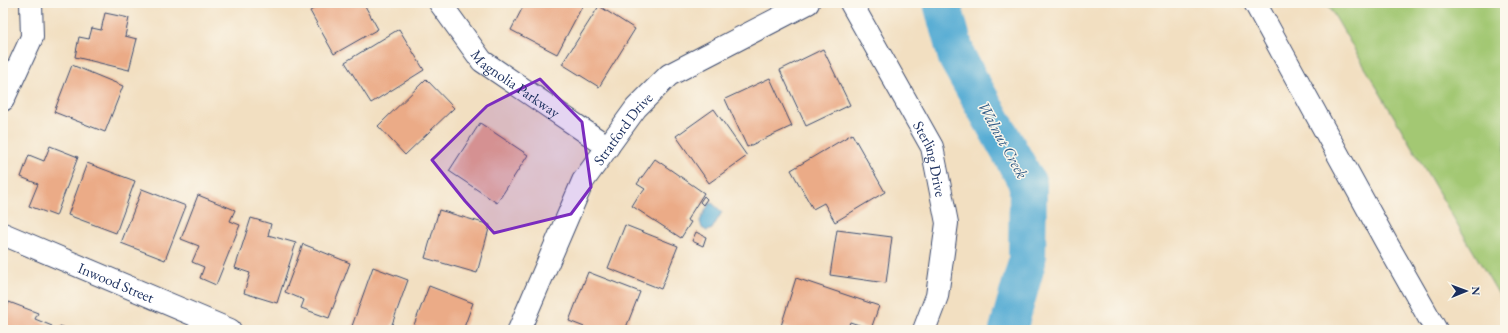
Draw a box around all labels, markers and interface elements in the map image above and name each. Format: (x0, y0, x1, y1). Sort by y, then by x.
street label: Magnolia Parkway (467, 46, 565, 122)
street label: Stratford Drive (588, 88, 656, 169)
water label: Walnut Creek (973, 98, 1033, 183)
street label: Sterling Drive (910, 117, 951, 199)
street label: Inwood Street (75, 257, 158, 307)
north arrow (1446, 271, 1486, 311)
text: N (1469, 286, 1483, 295)

